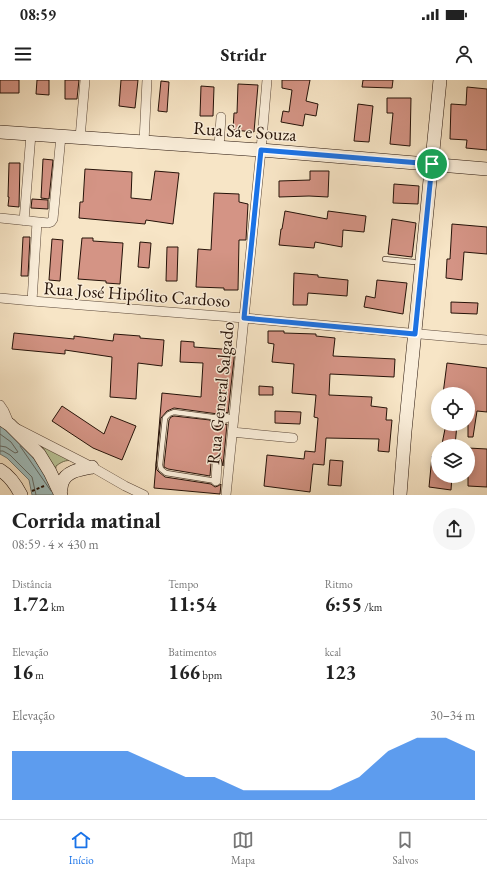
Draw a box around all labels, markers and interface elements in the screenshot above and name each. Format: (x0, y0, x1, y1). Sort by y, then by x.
text: 08:59 (20, 5, 56, 24)
icon: menu (12, 43, 34, 65)
text: Stridr (221, 43, 266, 66)
icon: person (453, 43, 475, 65)
street label: Rua Sá e Souza (193, 116, 298, 146)
pin (415, 147, 449, 181)
icon: arrive (421, 153, 443, 175)
street label: Rua José Hipólito Cardoso (43, 276, 231, 312)
street label: Rua General Salgado (201, 320, 239, 466)
map controls (431, 387, 475, 483)
button: locate (431, 387, 475, 431)
button: layers (431, 439, 475, 483)
text: Corrida matinal (12, 506, 161, 535)
button: share (433, 508, 475, 550)
text: 08:59 · 4 × 430 m (12, 536, 99, 553)
text: Distância (12, 577, 52, 591)
text: Tempo (168, 577, 199, 591)
text: Ritmo (325, 577, 353, 591)
text: 1.72 (12, 591, 49, 617)
text: 11:54 (168, 591, 216, 617)
text: 6:55 (325, 591, 362, 617)
text: km (49, 600, 65, 614)
text: /km (362, 600, 382, 614)
text: Elevação (12, 645, 48, 659)
text: Batimentos (168, 645, 216, 659)
text: kcal (325, 645, 341, 659)
text: 16 (12, 659, 33, 685)
text: 166 (168, 659, 200, 685)
text: 123 (325, 659, 356, 685)
text: m (33, 668, 44, 682)
text: bpm (200, 668, 222, 682)
text: Elevação (12, 707, 55, 724)
text: 30–34 m (430, 707, 475, 724)
tab: Início (69, 829, 94, 867)
tab: Mapa (231, 829, 255, 867)
tab: Salvos (393, 829, 418, 867)

